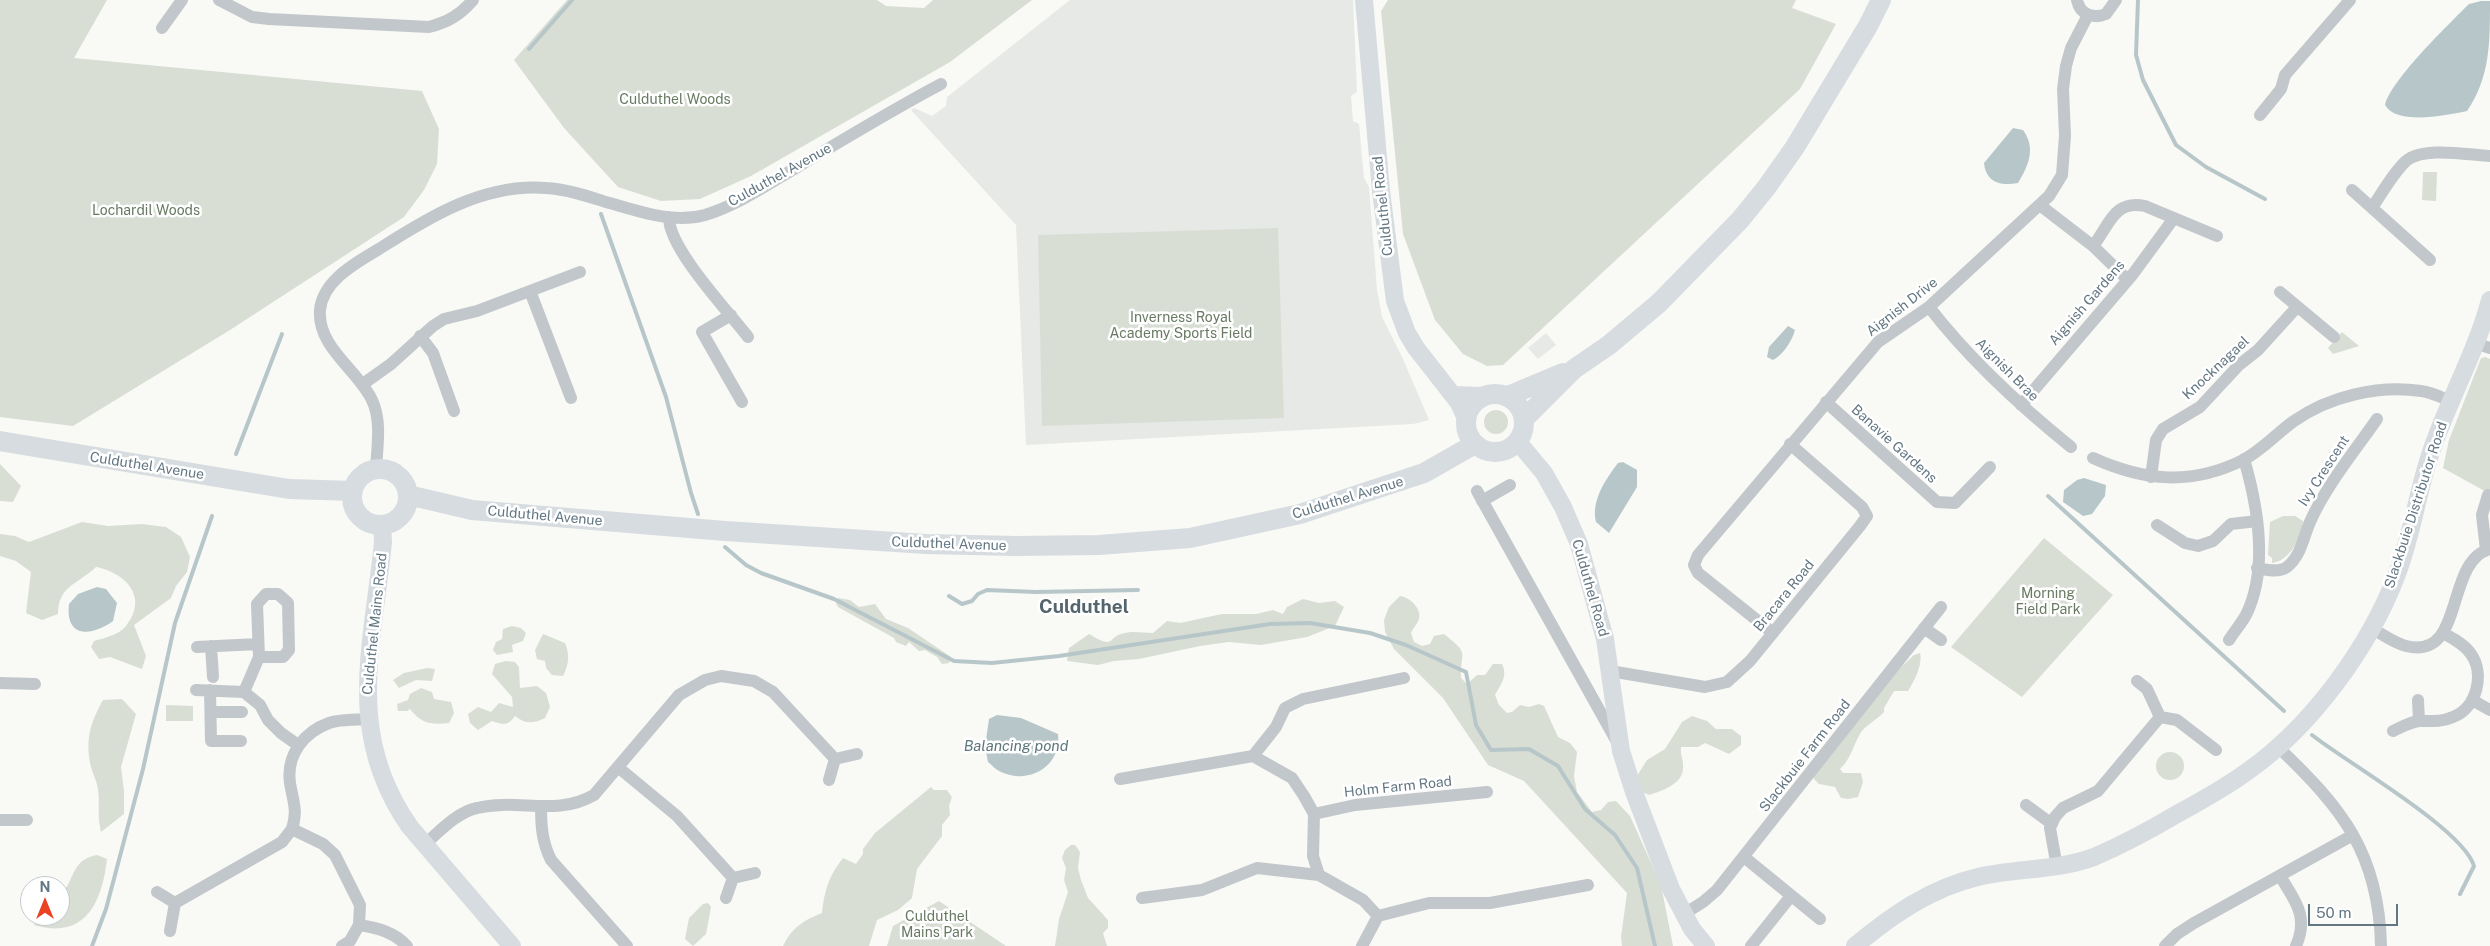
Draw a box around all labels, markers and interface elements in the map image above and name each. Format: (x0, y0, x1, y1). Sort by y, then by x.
park label: Culduthel Woods (619, 92, 731, 108)
street label: Culduthel Avenue (725, 140, 835, 210)
street label: Culduthel Road (1369, 155, 1397, 257)
park label: Lochardil Woods (92, 203, 200, 219)
street label: Aignish Gardens (2046, 257, 2128, 349)
street label: Aignish Drive (1863, 274, 1941, 340)
park label: Inverness Royal Academy Sports Field (1110, 310, 1252, 342)
street label: Knocknagael (2179, 333, 2253, 403)
street label: Aignish Brae (1972, 335, 2042, 405)
street label: Banavie Gardens (1848, 401, 1940, 487)
street label: Slackbuie Distributor Road (2381, 420, 2451, 590)
street label: Ivy Crescent (2295, 433, 2353, 509)
street label: Culduthel Avenue (89, 449, 205, 483)
street label: Culduthel Avenue (1290, 473, 1406, 523)
street label: Culduthel Avenue (487, 503, 603, 529)
street label: Culduthel Avenue (891, 534, 1007, 554)
street label: Culduthel Road (1568, 537, 1612, 639)
street label: Culduthel Mains Road (359, 552, 391, 696)
street label: Bracara Road (1750, 557, 1818, 635)
park label: Morning Field Park (2015, 586, 2081, 618)
district label: Culduthel (1039, 596, 1129, 618)
street label: Slackbuie Farm Road (1756, 696, 1854, 816)
water label: Balancing pond (964, 737, 1068, 755)
street label: Holm Farm Road (1343, 773, 1453, 801)
north arrow (20, 876, 70, 926)
text: N (40, 879, 50, 895)
scale bar (2310, 894, 2400, 926)
text: 50 m (2316, 904, 2351, 921)
park label: Culduthel Mains Park (901, 909, 973, 942)

